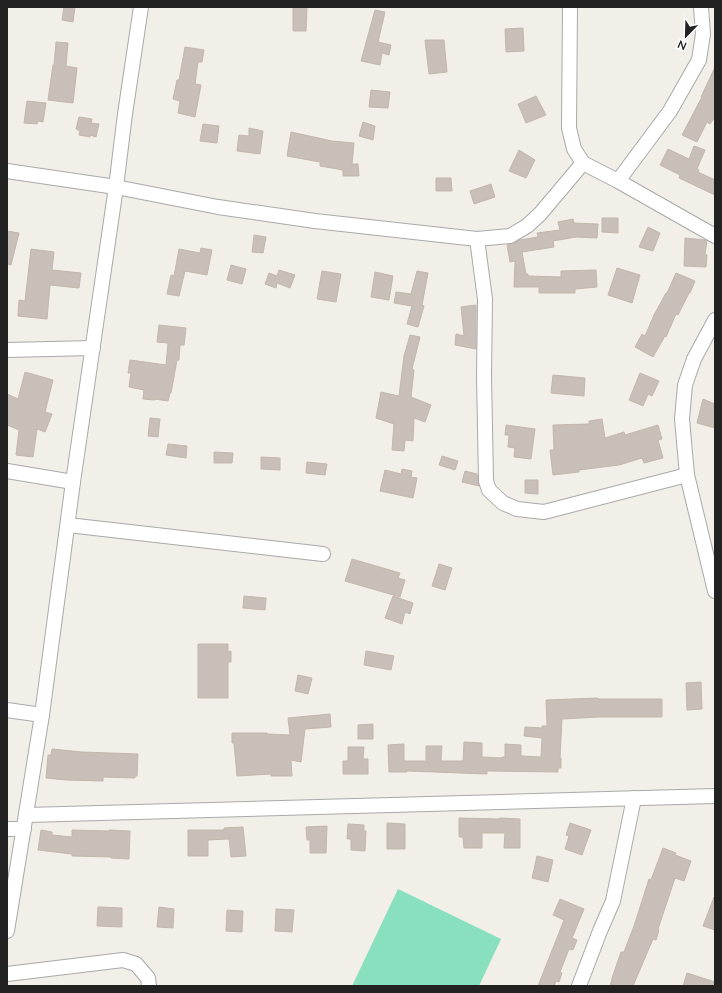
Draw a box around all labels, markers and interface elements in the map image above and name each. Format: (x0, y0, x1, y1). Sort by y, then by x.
north arrow (666, 16, 706, 56)
text: N (675, 38, 688, 53)

